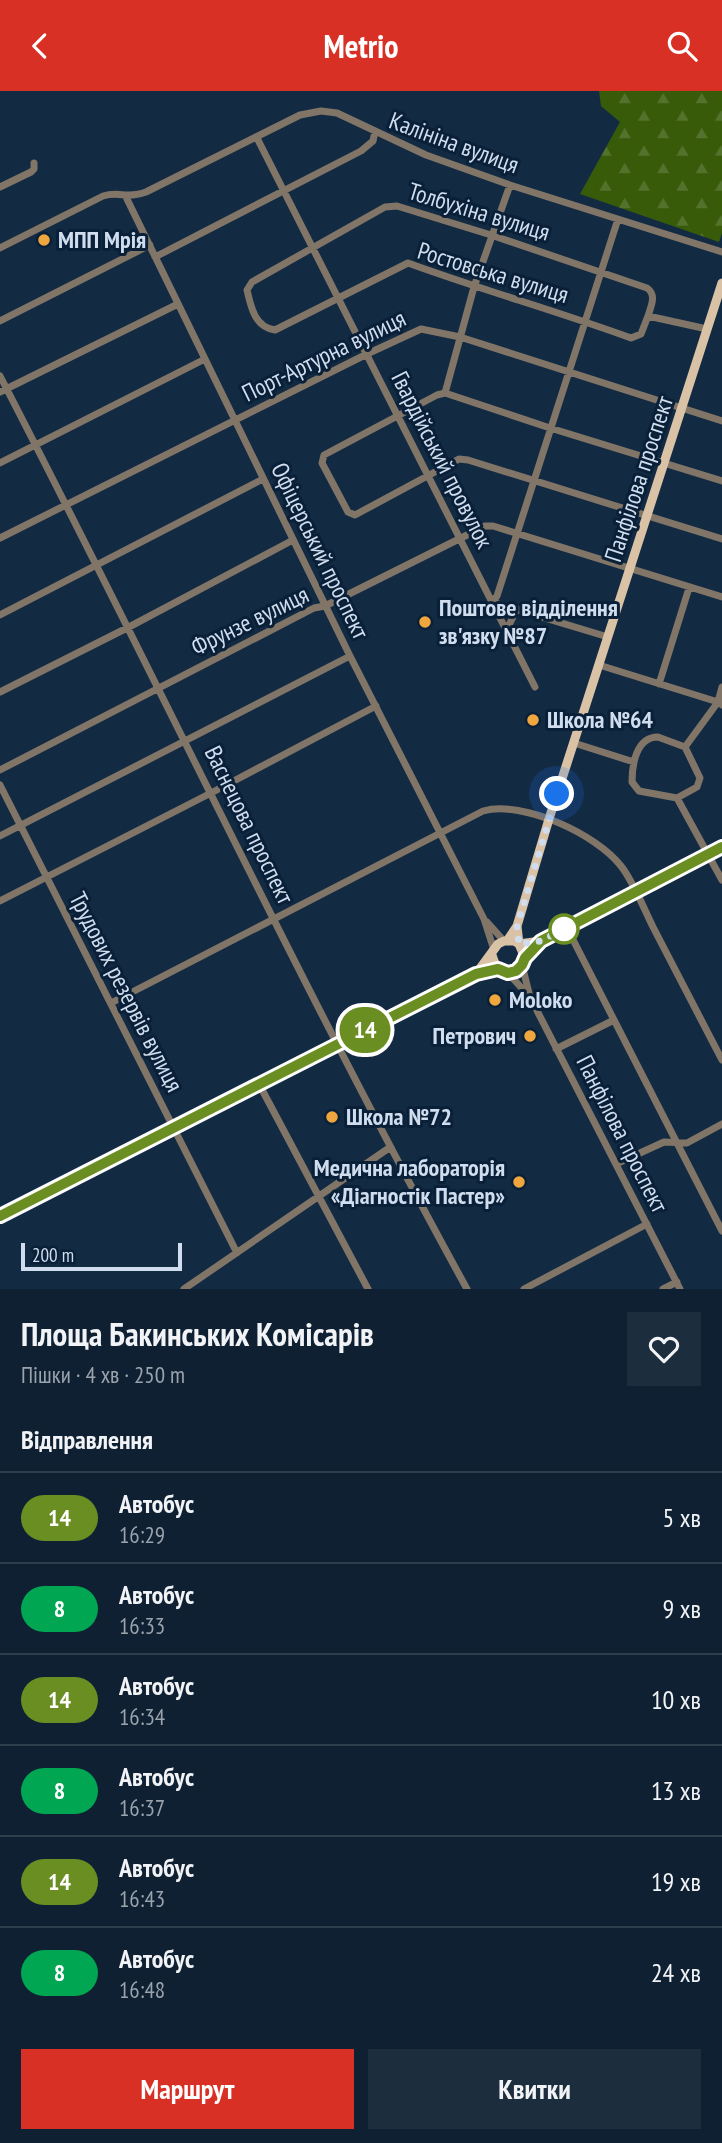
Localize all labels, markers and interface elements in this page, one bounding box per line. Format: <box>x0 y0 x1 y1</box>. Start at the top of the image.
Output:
text: Metrio <box>323 25 399 67</box>
icon: back <box>21 27 59 65</box>
icon: search <box>663 27 701 65</box>
street label: Калініна вулиця <box>385 105 523 180</box>
street label: Толбухіна вулиця <box>405 175 554 248</box>
place label: МПП Мрія <box>58 224 146 255</box>
marker: МПП Мрія <box>36 232 52 248</box>
street label: Ростовська вулиця <box>414 235 572 310</box>
street label: Порт-Артурна вулиця <box>237 303 411 409</box>
street label: Гвардійський провулок <box>385 366 501 554</box>
street label: Панфілова проспект <box>597 392 680 566</box>
street label: Офіцерський проспект <box>264 457 377 644</box>
street label: Фрунзе вулиця <box>186 579 314 662</box>
place label: Поштове відділення зв'язку №87 <box>439 592 618 651</box>
marker: Поштове відділення зв'язку №87 <box>417 614 433 630</box>
place label: Школа №64 <box>547 704 653 735</box>
marker: Школа №64 <box>525 712 541 728</box>
street label: Васнецова проспект <box>198 741 301 909</box>
your location <box>539 776 574 811</box>
street label: Трудових резервів вулиця <box>63 887 190 1097</box>
unlabelled marker <box>549 914 579 944</box>
place label: Moloko <box>509 984 573 1015</box>
marker: Moloko <box>487 992 503 1008</box>
line badge: 14 <box>334 1007 396 1053</box>
text: 14 <box>354 1014 376 1045</box>
place label: Петрович <box>433 1020 516 1051</box>
marker: Петрович <box>522 1028 538 1044</box>
street label: Панфілова проспект <box>569 1050 676 1218</box>
place label: Школа №72 <box>346 1101 452 1132</box>
marker: Школа №72 <box>324 1109 340 1125</box>
place label: Медична лабораторія «Діагностік Пастер» <box>314 1152 505 1211</box>
marker: Медична лабораторія «Діагностік Пастер» <box>511 1174 527 1190</box>
scale bar <box>21 1240 182 1272</box>
text: 200 m <box>32 1243 74 1267</box>
text: Площа Бакинських Комісарів <box>21 1312 374 1355</box>
button: heart <box>627 1312 701 1386</box>
text: Пішки · 4 хв · 250 m <box>21 1360 185 1389</box>
text: Відправлення <box>21 1423 153 1456</box>
text: Автобус <box>119 1487 194 1520</box>
text: 5 хв <box>663 1501 701 1534</box>
text: 14 <box>48 1502 71 1533</box>
text: 16:29 <box>119 1520 165 1549</box>
text: Автобус <box>119 1578 194 1611</box>
text: 9 хв <box>663 1592 701 1625</box>
text: 8 <box>54 1593 65 1624</box>
text: 16:33 <box>119 1611 165 1640</box>
text: Автобус <box>119 1669 194 1702</box>
text: 10 хв <box>651 1683 701 1716</box>
text: 14 <box>48 1684 71 1715</box>
text: 16:34 <box>119 1702 165 1731</box>
text: Автобус <box>119 1760 194 1793</box>
text: 13 хв <box>651 1774 701 1807</box>
text: 8 <box>54 1775 65 1806</box>
text: 16:37 <box>119 1793 165 1822</box>
text: Автобус <box>119 1851 194 1884</box>
text: 19 хв <box>651 1865 701 1898</box>
text: 14 <box>48 1866 71 1897</box>
text: 16:43 <box>119 1884 165 1913</box>
text: Автобус <box>119 1942 194 1975</box>
text: 24 хв <box>651 1956 701 1989</box>
text: 8 <box>54 1957 65 1988</box>
text: 16:48 <box>119 1975 165 2004</box>
button: Маршрут <box>21 2049 354 2129</box>
button: Квитки <box>368 2049 701 2129</box>

